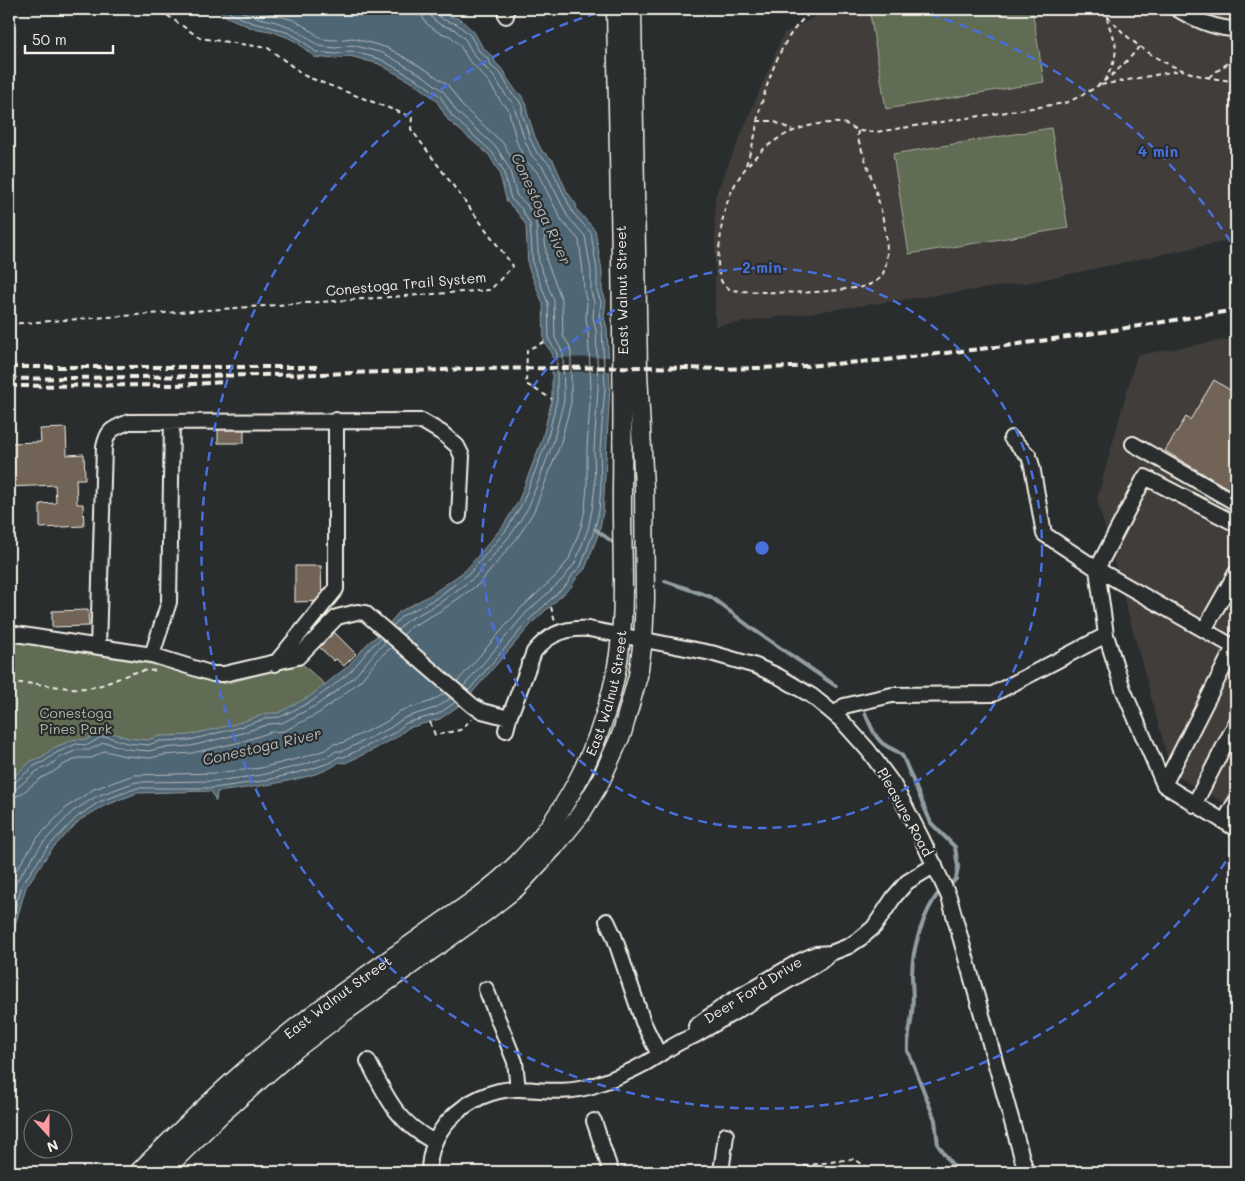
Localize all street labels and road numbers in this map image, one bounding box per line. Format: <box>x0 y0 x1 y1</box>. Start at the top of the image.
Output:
street label: East Walnut Street <box>611 225 632 355</box>
street label: Conestoga Trail System <box>325 267 487 300</box>
street label: East Walnut Street <box>581 629 631 759</box>
street label: Pleasure Road <box>873 764 938 860</box>
street label: East Walnut Street <box>280 951 395 1043</box>
street label: Deer Ford Drive <box>700 952 805 1027</box>

